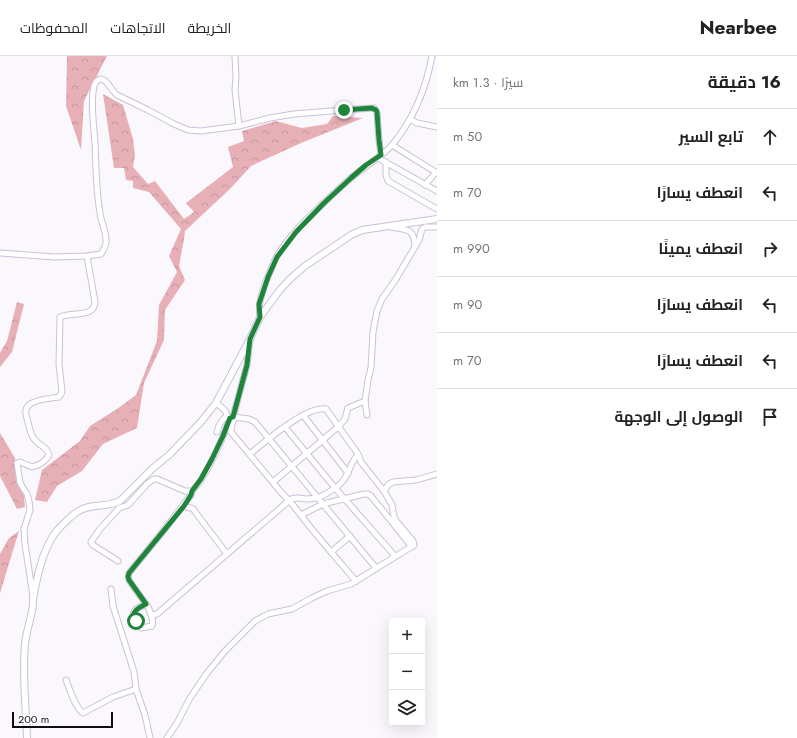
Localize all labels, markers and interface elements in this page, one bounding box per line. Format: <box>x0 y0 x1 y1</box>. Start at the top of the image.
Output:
text: Nearbee <box>699 14 777 41</box>
text: المحفوظات <box>20 18 88 38</box>
text: الاتجاهات <box>110 18 166 38</box>
text: الخريطة <box>188 18 231 38</box>
text: 16 دقيقة <box>708 70 781 94</box>
text: سيرًا · 1.3 km <box>453 73 523 92</box>
route end <box>335 101 353 119</box>
text: تابع السير <box>679 126 743 148</box>
icon: ahead <box>759 126 781 148</box>
text: 50 m <box>453 127 482 146</box>
text: انعطف يسارًا <box>657 182 743 204</box>
icon: left <box>759 182 781 204</box>
text: 70 m <box>453 183 482 202</box>
text: انعطف يمينًا <box>659 238 743 260</box>
icon: right <box>759 238 781 260</box>
text: 990 m <box>453 239 490 258</box>
text: انعطف يسارًا <box>657 294 743 316</box>
icon: left <box>759 294 781 316</box>
text: 90 m <box>453 295 482 314</box>
text: انعطف يسارًا <box>657 350 743 372</box>
icon: left <box>759 350 781 372</box>
text: 70 m <box>453 351 482 370</box>
text: الوصول إلى الوجهة <box>614 406 743 428</box>
icon: arrive <box>759 406 781 428</box>
route start <box>127 612 145 630</box>
map controls <box>389 618 425 726</box>
button: + <box>389 618 425 654</box>
button: − <box>389 654 425 690</box>
button: layers <box>389 690 425 726</box>
scale bar <box>12 710 113 729</box>
text: 200 m <box>18 711 49 727</box>

